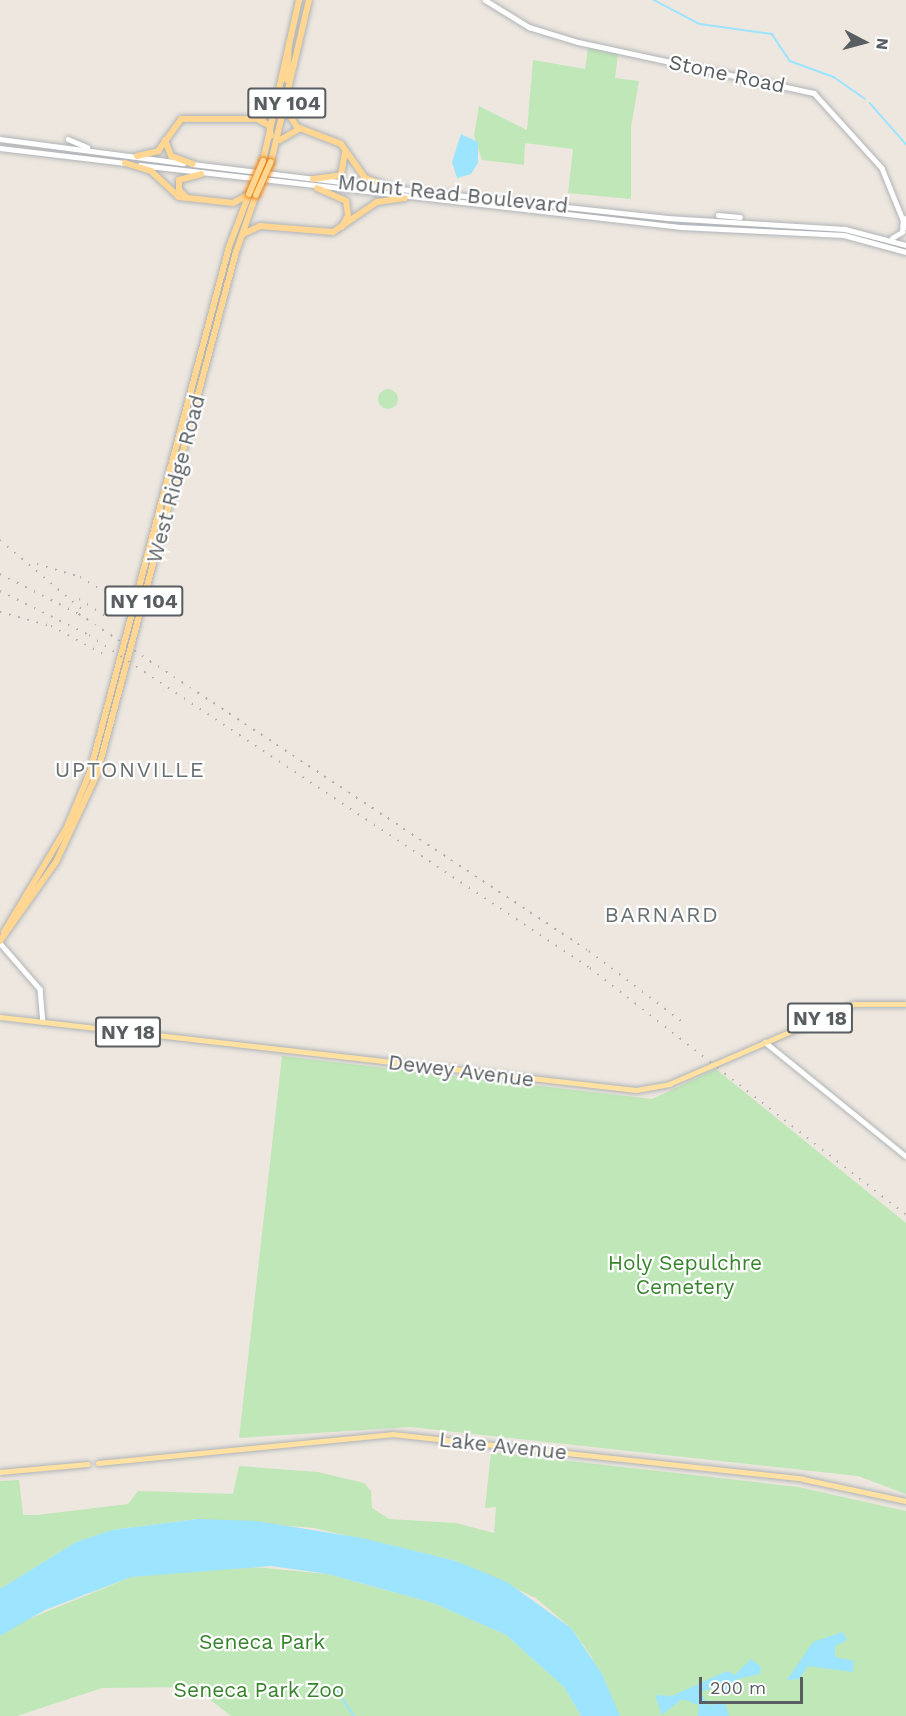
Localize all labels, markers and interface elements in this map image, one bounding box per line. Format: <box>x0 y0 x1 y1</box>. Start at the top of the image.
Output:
north arrow <box>834 12 894 72</box>
text: N <box>872 37 892 51</box>
street label: Stone Road <box>666 49 788 99</box>
road number: NY 104 <box>246 86 328 120</box>
street label: Mount Read Boulevard <box>337 169 569 219</box>
street label: West Ridge Road <box>141 392 211 566</box>
road number: NY 104 <box>104 584 184 618</box>
district label: UPTONVILLE <box>55 757 205 783</box>
district label: BARNARD <box>605 902 719 928</box>
road number: NY 18 <box>786 1001 854 1035</box>
road number: NY 18 <box>94 1015 162 1049</box>
street label: Dewey Avenue <box>386 1049 536 1093</box>
park label: Holy Sepulchre Cemetery <box>608 1250 762 1300</box>
street label: Lake Avenue <box>437 1427 569 1465</box>
park label: Seneca Park <box>199 1629 325 1655</box>
scale bar <box>702 1665 806 1703</box>
park label: Seneca Park Zoo <box>173 1677 345 1703</box>
text: 200 m <box>710 1677 766 1698</box>

